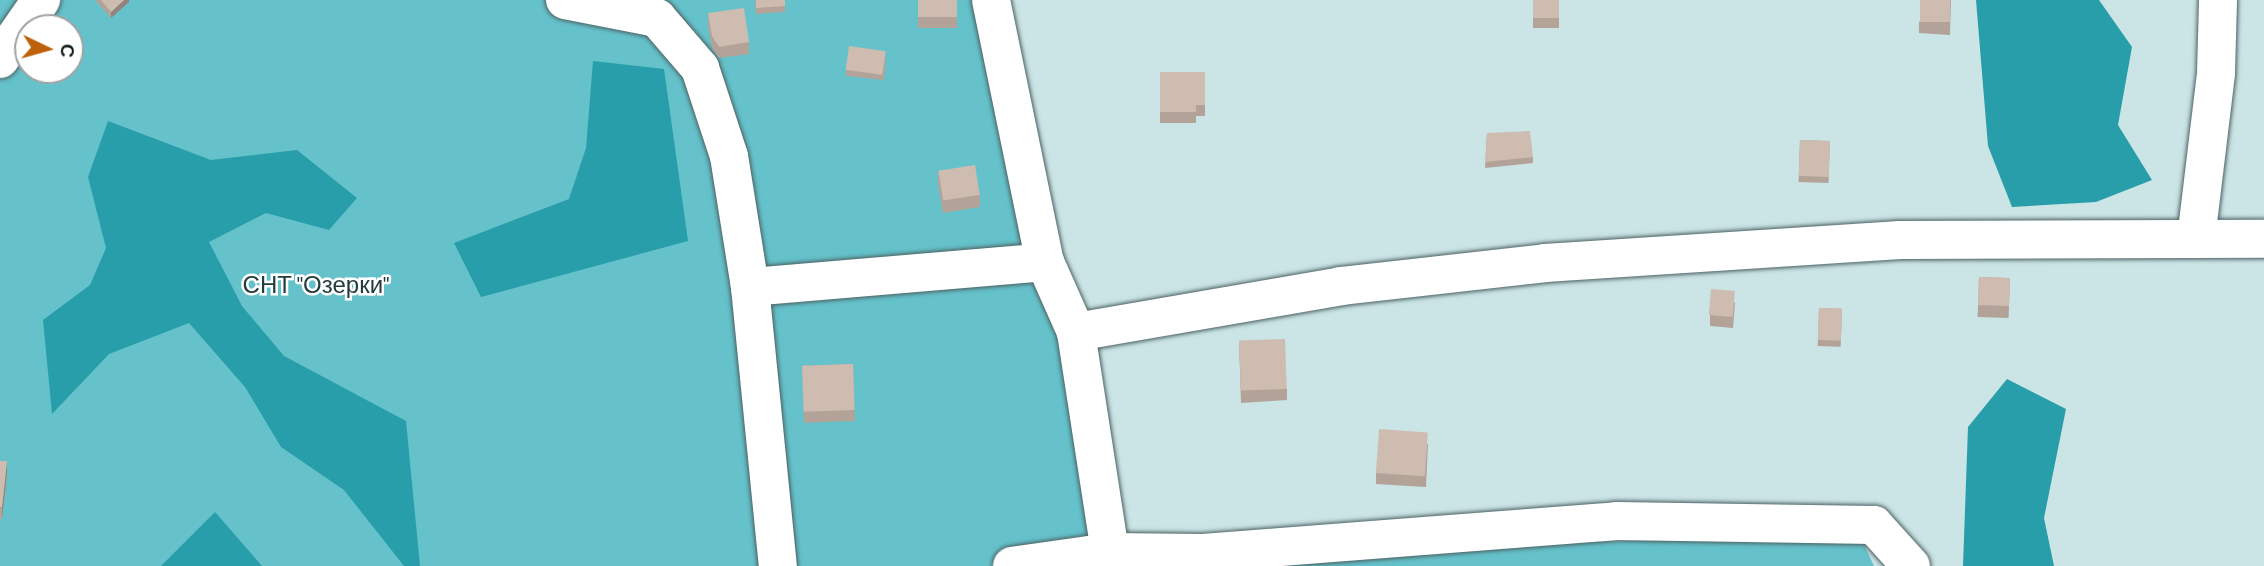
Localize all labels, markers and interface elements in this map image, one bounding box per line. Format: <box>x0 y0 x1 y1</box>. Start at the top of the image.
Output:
north arrow <box>14 14 84 84</box>
text: С <box>56 43 80 59</box>
park label: СНТ "Озерки" <box>243 270 389 298</box>

